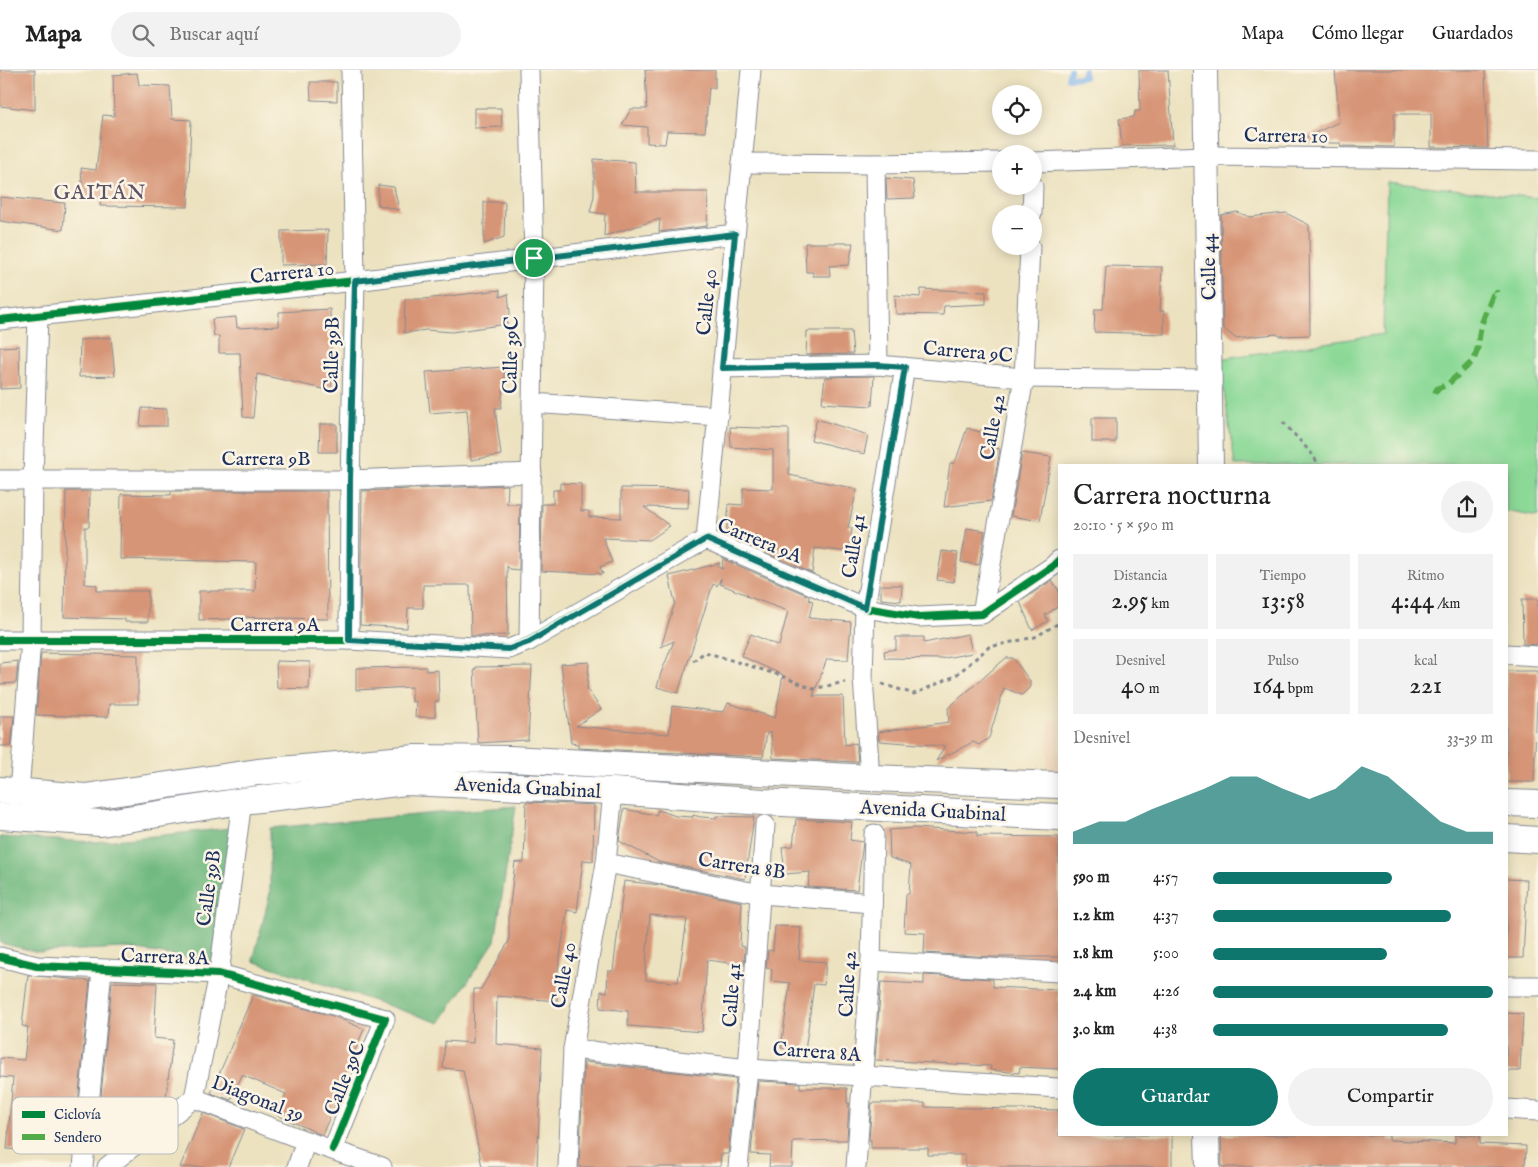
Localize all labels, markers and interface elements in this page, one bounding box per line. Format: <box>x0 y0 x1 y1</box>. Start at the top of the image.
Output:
search box <box>111 12 461 57</box>
text: Mapa <box>25 19 81 50</box>
icon: search <box>129 21 157 49</box>
text: Buscar aquí <box>169 23 258 47</box>
text: Mapa <box>1241 23 1284 46</box>
text: Cómo llegar <box>1312 23 1404 46</box>
text: Guardados <box>1432 23 1513 46</box>
map controls <box>992 85 1042 255</box>
button: locate <box>992 85 1042 135</box>
street label: Carrera 10 <box>1244 123 1328 150</box>
button: + <box>992 145 1042 195</box>
district label: GAITÁN <box>54 179 146 207</box>
button: − <box>992 205 1042 255</box>
street label: Calle 44 <box>1196 233 1223 301</box>
pin <box>513 237 555 279</box>
icon: arrive <box>520 244 548 272</box>
street label: Carrera 10 <box>249 257 335 290</box>
street label: Calle 40 <box>692 268 723 337</box>
street label: Calle 39B <box>319 316 346 394</box>
street label: Calle 39C <box>498 316 525 394</box>
street label: Carrera 9C <box>922 336 1014 369</box>
street label: Calle 42 <box>975 392 1012 462</box>
street label: Carrera 9B <box>221 447 311 472</box>
text: Carrera nocturna <box>1073 479 1270 514</box>
button: share <box>1441 481 1493 533</box>
street label: Calle 41 <box>837 512 872 580</box>
street label: Carrera 9A <box>713 513 806 570</box>
text: 20:10 · 5 × 590 m <box>1073 516 1174 536</box>
text: Distancia <box>1113 567 1167 585</box>
text: Tiempo <box>1260 567 1306 585</box>
text: Ritmo <box>1407 567 1444 585</box>
text: 2.95 <box>1111 585 1148 617</box>
text: 13:58 <box>1261 585 1305 617</box>
text: 4:44 <box>1391 585 1434 617</box>
text: km <box>1148 595 1170 613</box>
text: /km <box>1434 595 1460 613</box>
street label: Carrera 9A <box>230 613 320 638</box>
text: Desnivel <box>1115 652 1165 670</box>
text: Pulso <box>1267 652 1299 670</box>
text: kcal <box>1414 652 1437 670</box>
text: 40 <box>1121 670 1146 702</box>
text: 164 <box>1252 670 1285 702</box>
text: 221 <box>1409 670 1442 702</box>
text: m <box>1146 680 1160 698</box>
text: bpm <box>1285 680 1314 698</box>
text: Desnivel <box>1073 729 1130 749</box>
text: 33–39 m <box>1447 729 1493 749</box>
street label: Avenida Guabinal <box>453 772 602 805</box>
street label: Avenida Guabinal <box>858 795 1007 828</box>
street label: Carrera 8B <box>696 847 787 886</box>
street label: Calle 39B <box>192 848 227 928</box>
text: 590 m <box>1073 868 1110 888</box>
text: 4:57 <box>1153 868 1178 888</box>
text: 1.2 km <box>1073 906 1114 926</box>
text: 4:37 <box>1153 906 1179 926</box>
street label: Calle 40 <box>546 940 583 1010</box>
street label: Carrera 8A <box>120 943 210 972</box>
text: 1.8 km <box>1073 944 1113 964</box>
text: 5:00 <box>1153 944 1179 964</box>
street label: Calle 42 <box>834 950 863 1018</box>
street label: Calle 41 <box>718 962 747 1028</box>
text: 2.4 km <box>1073 982 1116 1002</box>
text: 4:26 <box>1153 982 1179 1002</box>
text: 3.0 km <box>1073 1020 1115 1040</box>
text: 4:38 <box>1153 1020 1177 1040</box>
street label: Carrera 8A <box>772 1037 862 1068</box>
street label: Calle 39C <box>319 1038 372 1119</box>
button: Guardar <box>1073 1068 1278 1126</box>
button: Compartir <box>1288 1068 1493 1126</box>
street label: Diagonal 39 <box>208 1070 307 1128</box>
legend <box>12 1097 178 1154</box>
text: Ciclovía <box>54 1106 102 1124</box>
text: Sendero <box>54 1129 102 1147</box>

